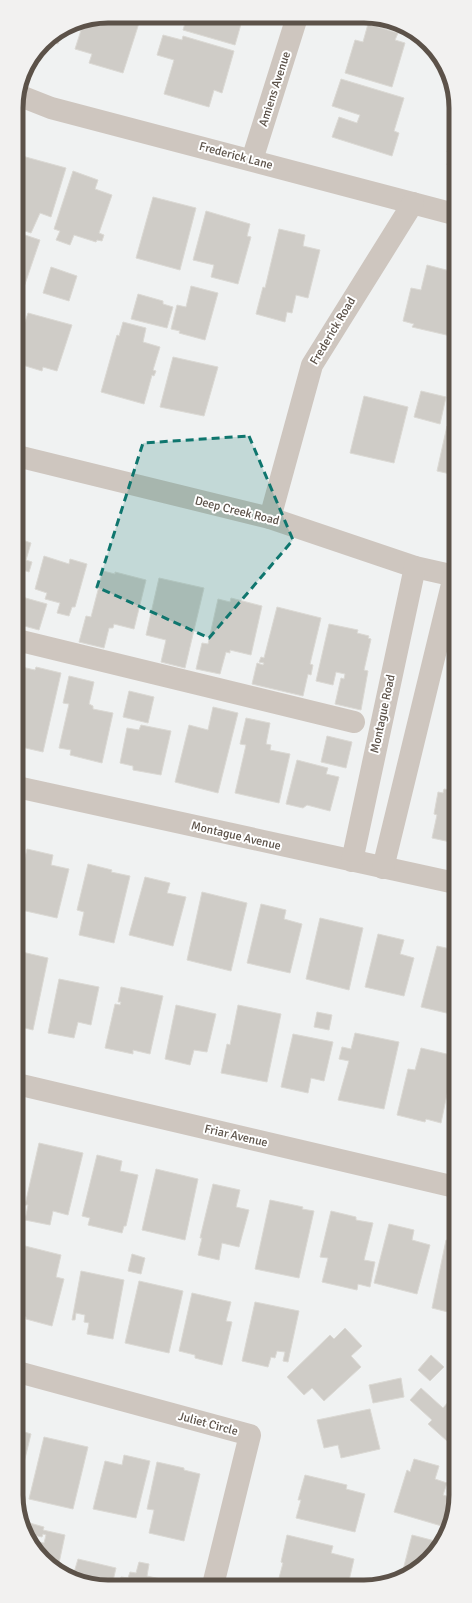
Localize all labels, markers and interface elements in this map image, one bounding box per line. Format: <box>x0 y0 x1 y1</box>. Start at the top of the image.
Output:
street label: Amiens Avenue <box>256 50 294 128</box>
street label: Frederick Lane <box>198 139 274 173</box>
street label: Frederick Road <box>307 294 359 368</box>
street label: Deep Creek Road <box>193 493 281 529</box>
street label: Montague Road <box>367 673 399 755</box>
street label: Montague Avenue <box>190 818 282 854</box>
street label: Friar Avenue <box>203 1121 269 1151</box>
street label: Juliet Circle <box>176 1409 240 1439</box>

